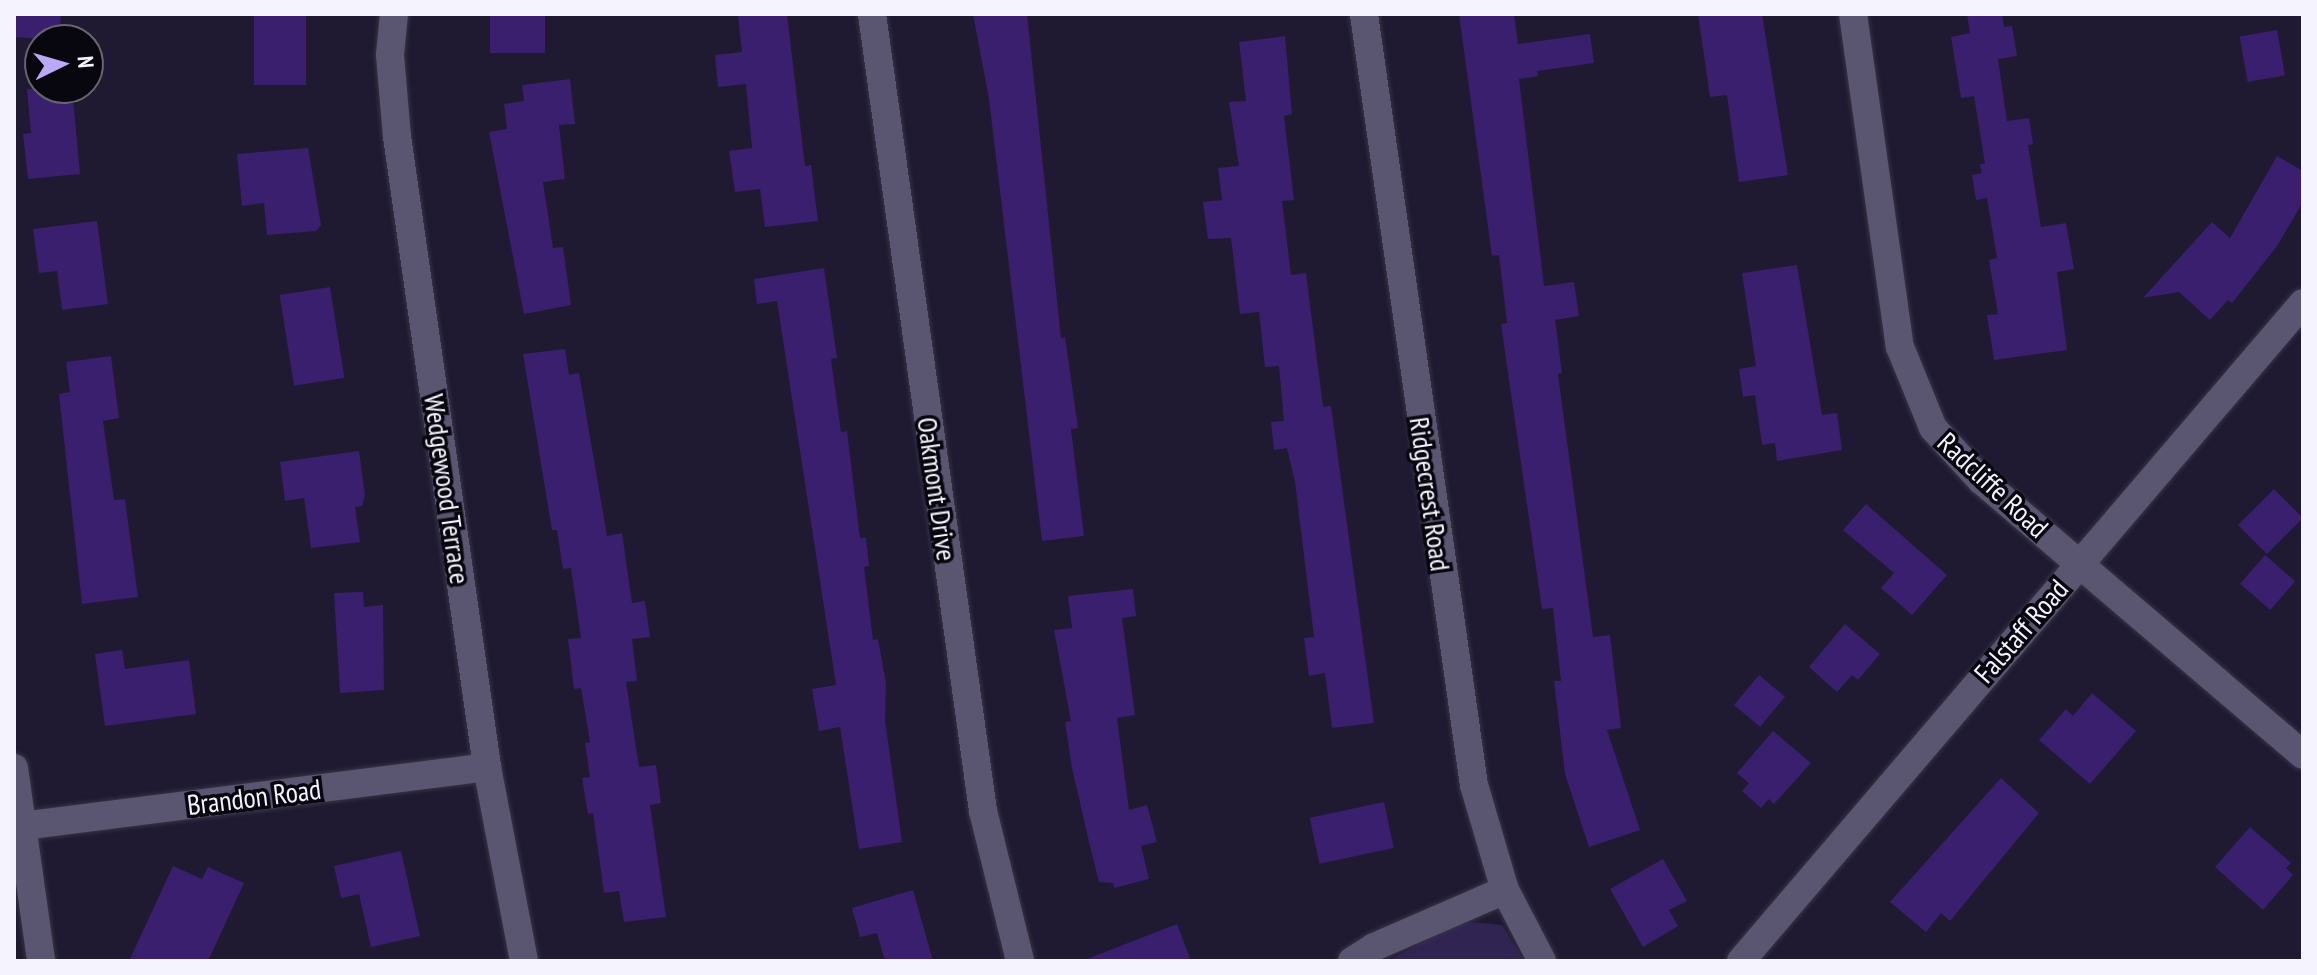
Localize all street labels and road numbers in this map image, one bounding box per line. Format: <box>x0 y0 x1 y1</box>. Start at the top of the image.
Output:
street label: Wedgewood Terrace <box>417 391 477 587</box>
street label: Oakmont Drive <box>910 415 964 563</box>
street label: Ridgecrest Road <box>1403 415 1457 573</box>
street label: Radcliffe Road <box>1931 425 2055 545</box>
street label: Falstaff Road <box>1967 573 2075 689</box>
street label: Brandon Road <box>185 772 323 822</box>

